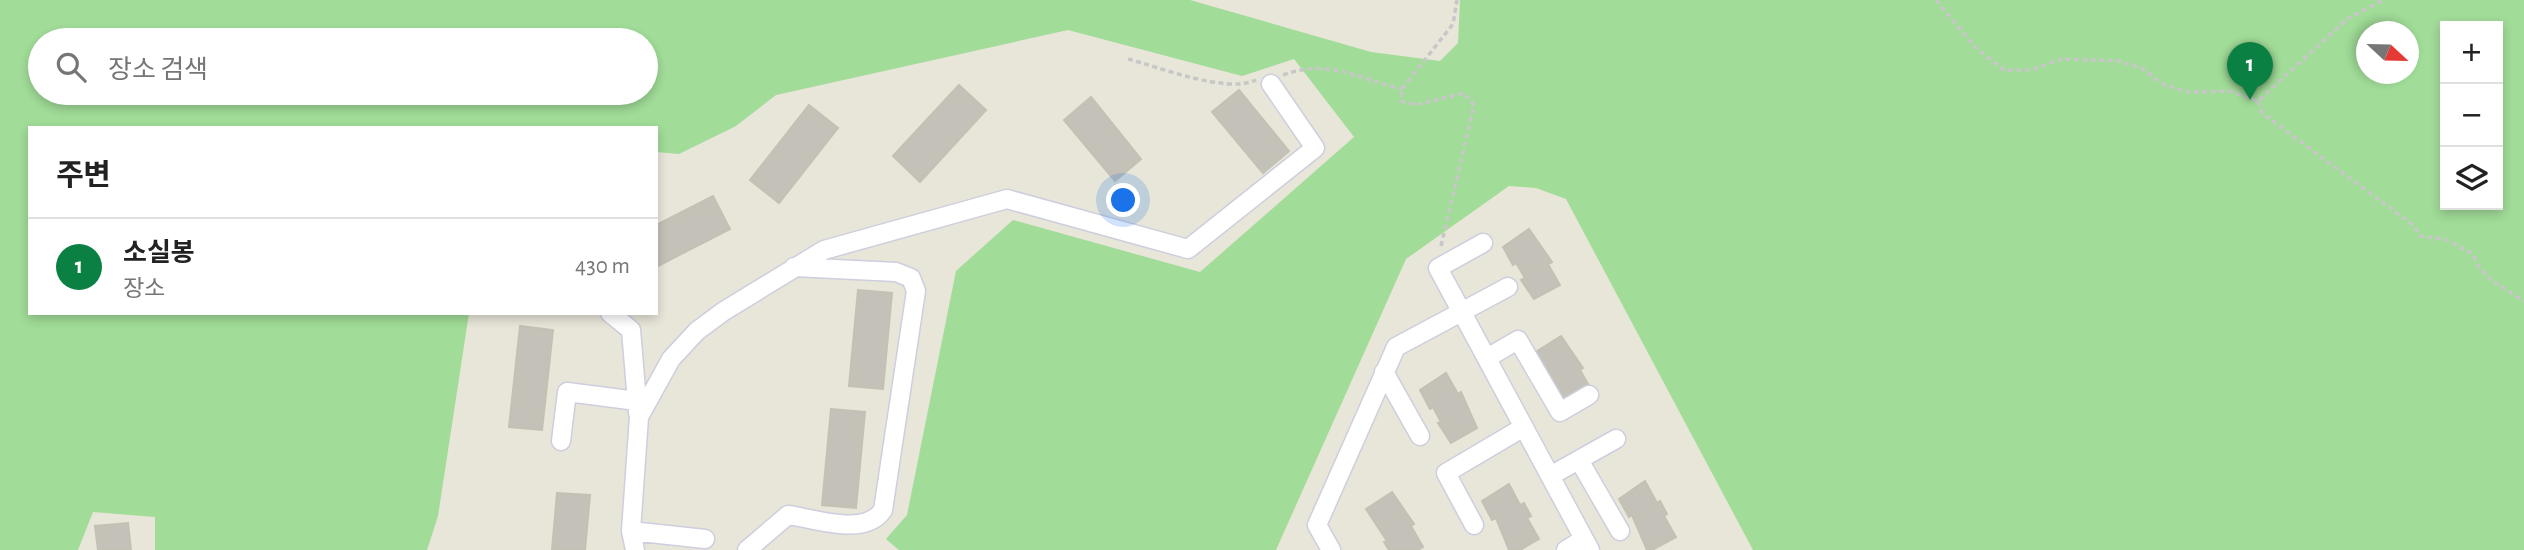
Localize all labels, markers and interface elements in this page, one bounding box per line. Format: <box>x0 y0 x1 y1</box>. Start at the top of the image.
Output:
north arrow <box>2356 21 2419 84</box>
map controls <box>2440 21 2503 210</box>
button: + <box>2440 21 2503 84</box>
search box <box>28 28 658 105</box>
pin: 1 <box>2227 42 2273 100</box>
icon: search <box>52 48 90 86</box>
text: 장소 검색 <box>108 57 208 83</box>
button: − <box>2440 84 2503 147</box>
button: layers <box>2440 147 2503 210</box>
text: 주변 <box>56 161 111 191</box>
your location <box>1106 183 1140 217</box>
text: 소실봉 <box>123 240 195 266</box>
text: 1 <box>75 255 83 278</box>
text: 430 m <box>575 255 630 278</box>
text: 장소 <box>123 278 165 301</box>

